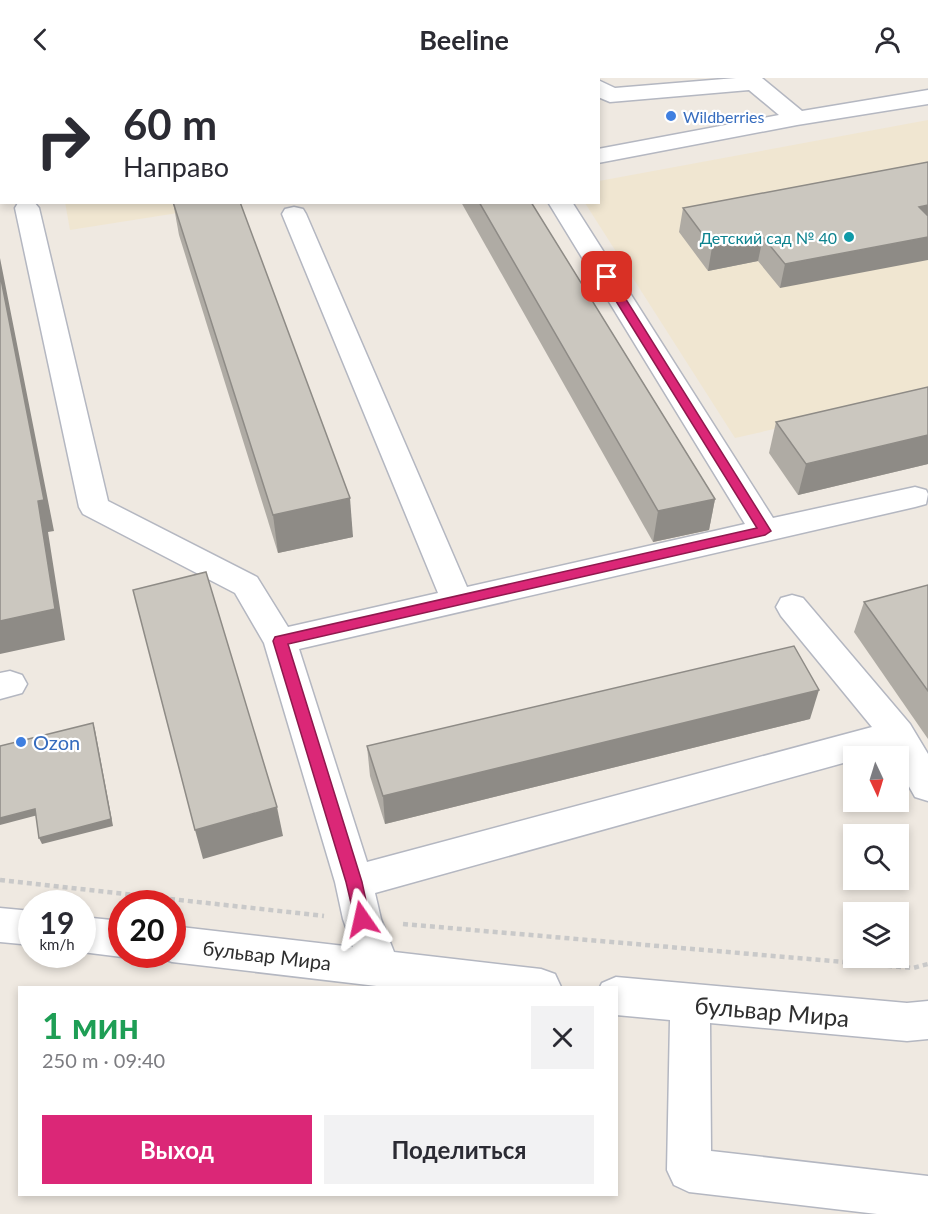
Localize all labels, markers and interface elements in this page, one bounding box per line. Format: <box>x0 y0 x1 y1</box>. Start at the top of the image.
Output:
icon: back <box>24 23 57 56</box>
text: Beeline <box>419 23 509 56</box>
icon: person <box>871 23 904 56</box>
text: 60 m <box>123 99 217 149</box>
icon: right <box>24 102 102 180</box>
place label: Wildberries <box>683 107 764 126</box>
marker: Wildberries <box>664 109 678 123</box>
text: Направо <box>123 150 229 183</box>
place label: Детский сад № 40 <box>700 228 837 247</box>
marker: Детский сад № 40 <box>842 230 856 244</box>
pin <box>581 251 632 302</box>
icon: arrive <box>590 260 623 293</box>
place label: Ozon <box>33 730 80 754</box>
marker: Ozon <box>14 735 28 749</box>
north arrow <box>843 746 909 812</box>
map controls <box>843 746 909 968</box>
button: search <box>843 824 909 890</box>
position arrow <box>330 887 394 951</box>
speed limit sign: 20 <box>108 890 186 968</box>
button: layers <box>843 902 909 968</box>
text: 19 <box>40 904 74 940</box>
text: km/h <box>39 935 75 953</box>
street label: бульвар Мира <box>201 935 333 975</box>
street label: бульвар Мира <box>693 990 851 1032</box>
text: 1 мин <box>42 1003 139 1047</box>
button: close <box>531 1006 594 1069</box>
text: 250 m · 09:40 <box>42 1048 165 1072</box>
button: Выход <box>42 1115 312 1184</box>
button: Поделиться <box>324 1115 594 1184</box>

